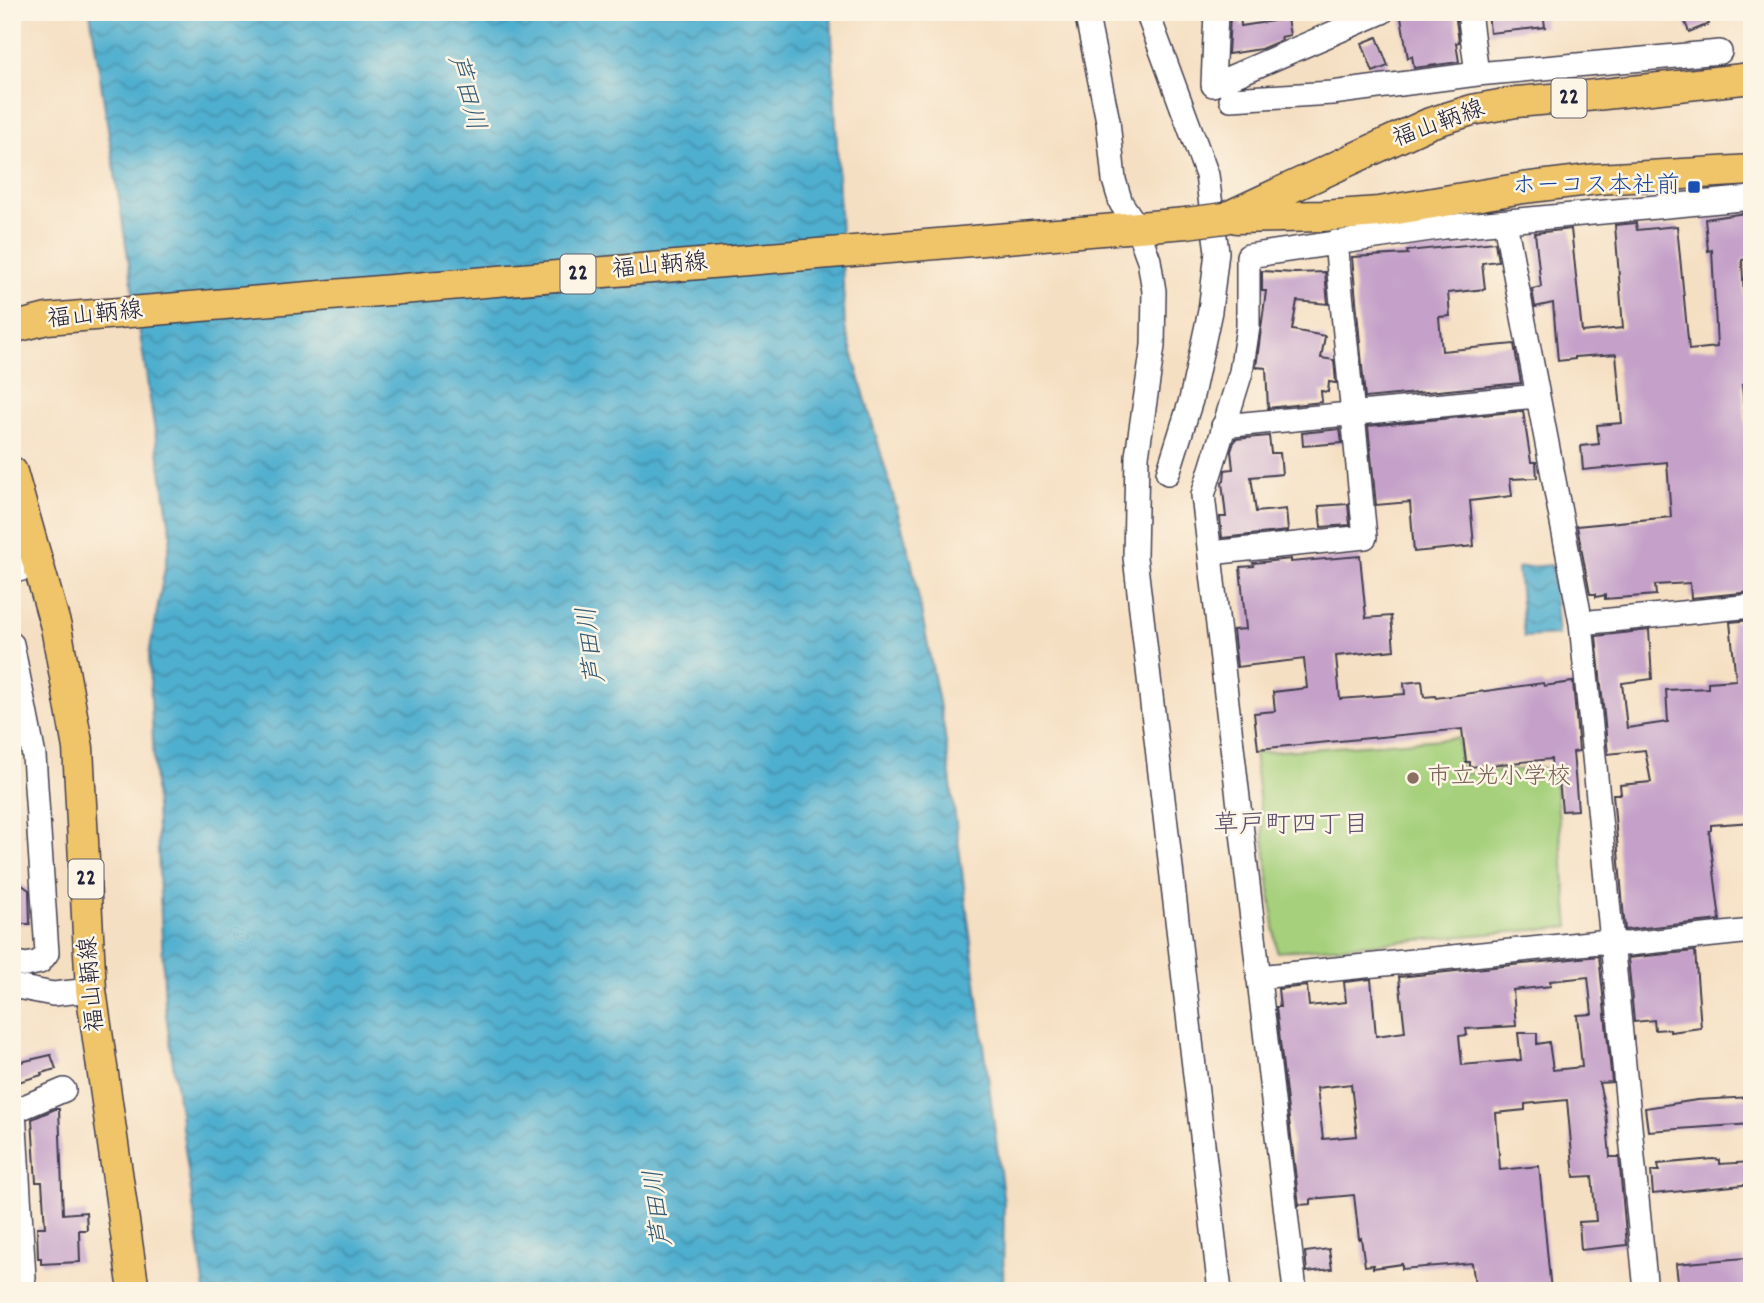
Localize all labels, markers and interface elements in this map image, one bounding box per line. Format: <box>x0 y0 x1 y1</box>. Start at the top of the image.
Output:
water label: 芦田川 <box>437 51 493 135</box>
road number: 22 <box>1552 78 1586 118</box>
street label: 福山鞆線 <box>1388 93 1490 157</box>
place label: ホーコス本社前 <box>1512 170 1680 204</box>
marker: ホーコス本社前 <box>1686 179 1702 195</box>
street label: 福山鞆線 <box>611 246 709 288</box>
road number: 22 <box>560 255 596 294</box>
street label: 福山鞆線 <box>45 294 145 338</box>
water label: 芦田川 <box>570 604 616 686</box>
place label: 市立光小学校 <box>1427 761 1571 795</box>
marker: 市立光小学校 <box>1405 770 1421 786</box>
district label: 草戸町四丁目 <box>1213 808 1369 845</box>
road number: 22 <box>68 860 104 898</box>
street label: 福山鞆線 <box>72 935 114 1033</box>
water label: 芦田川 <box>637 1167 683 1249</box>

